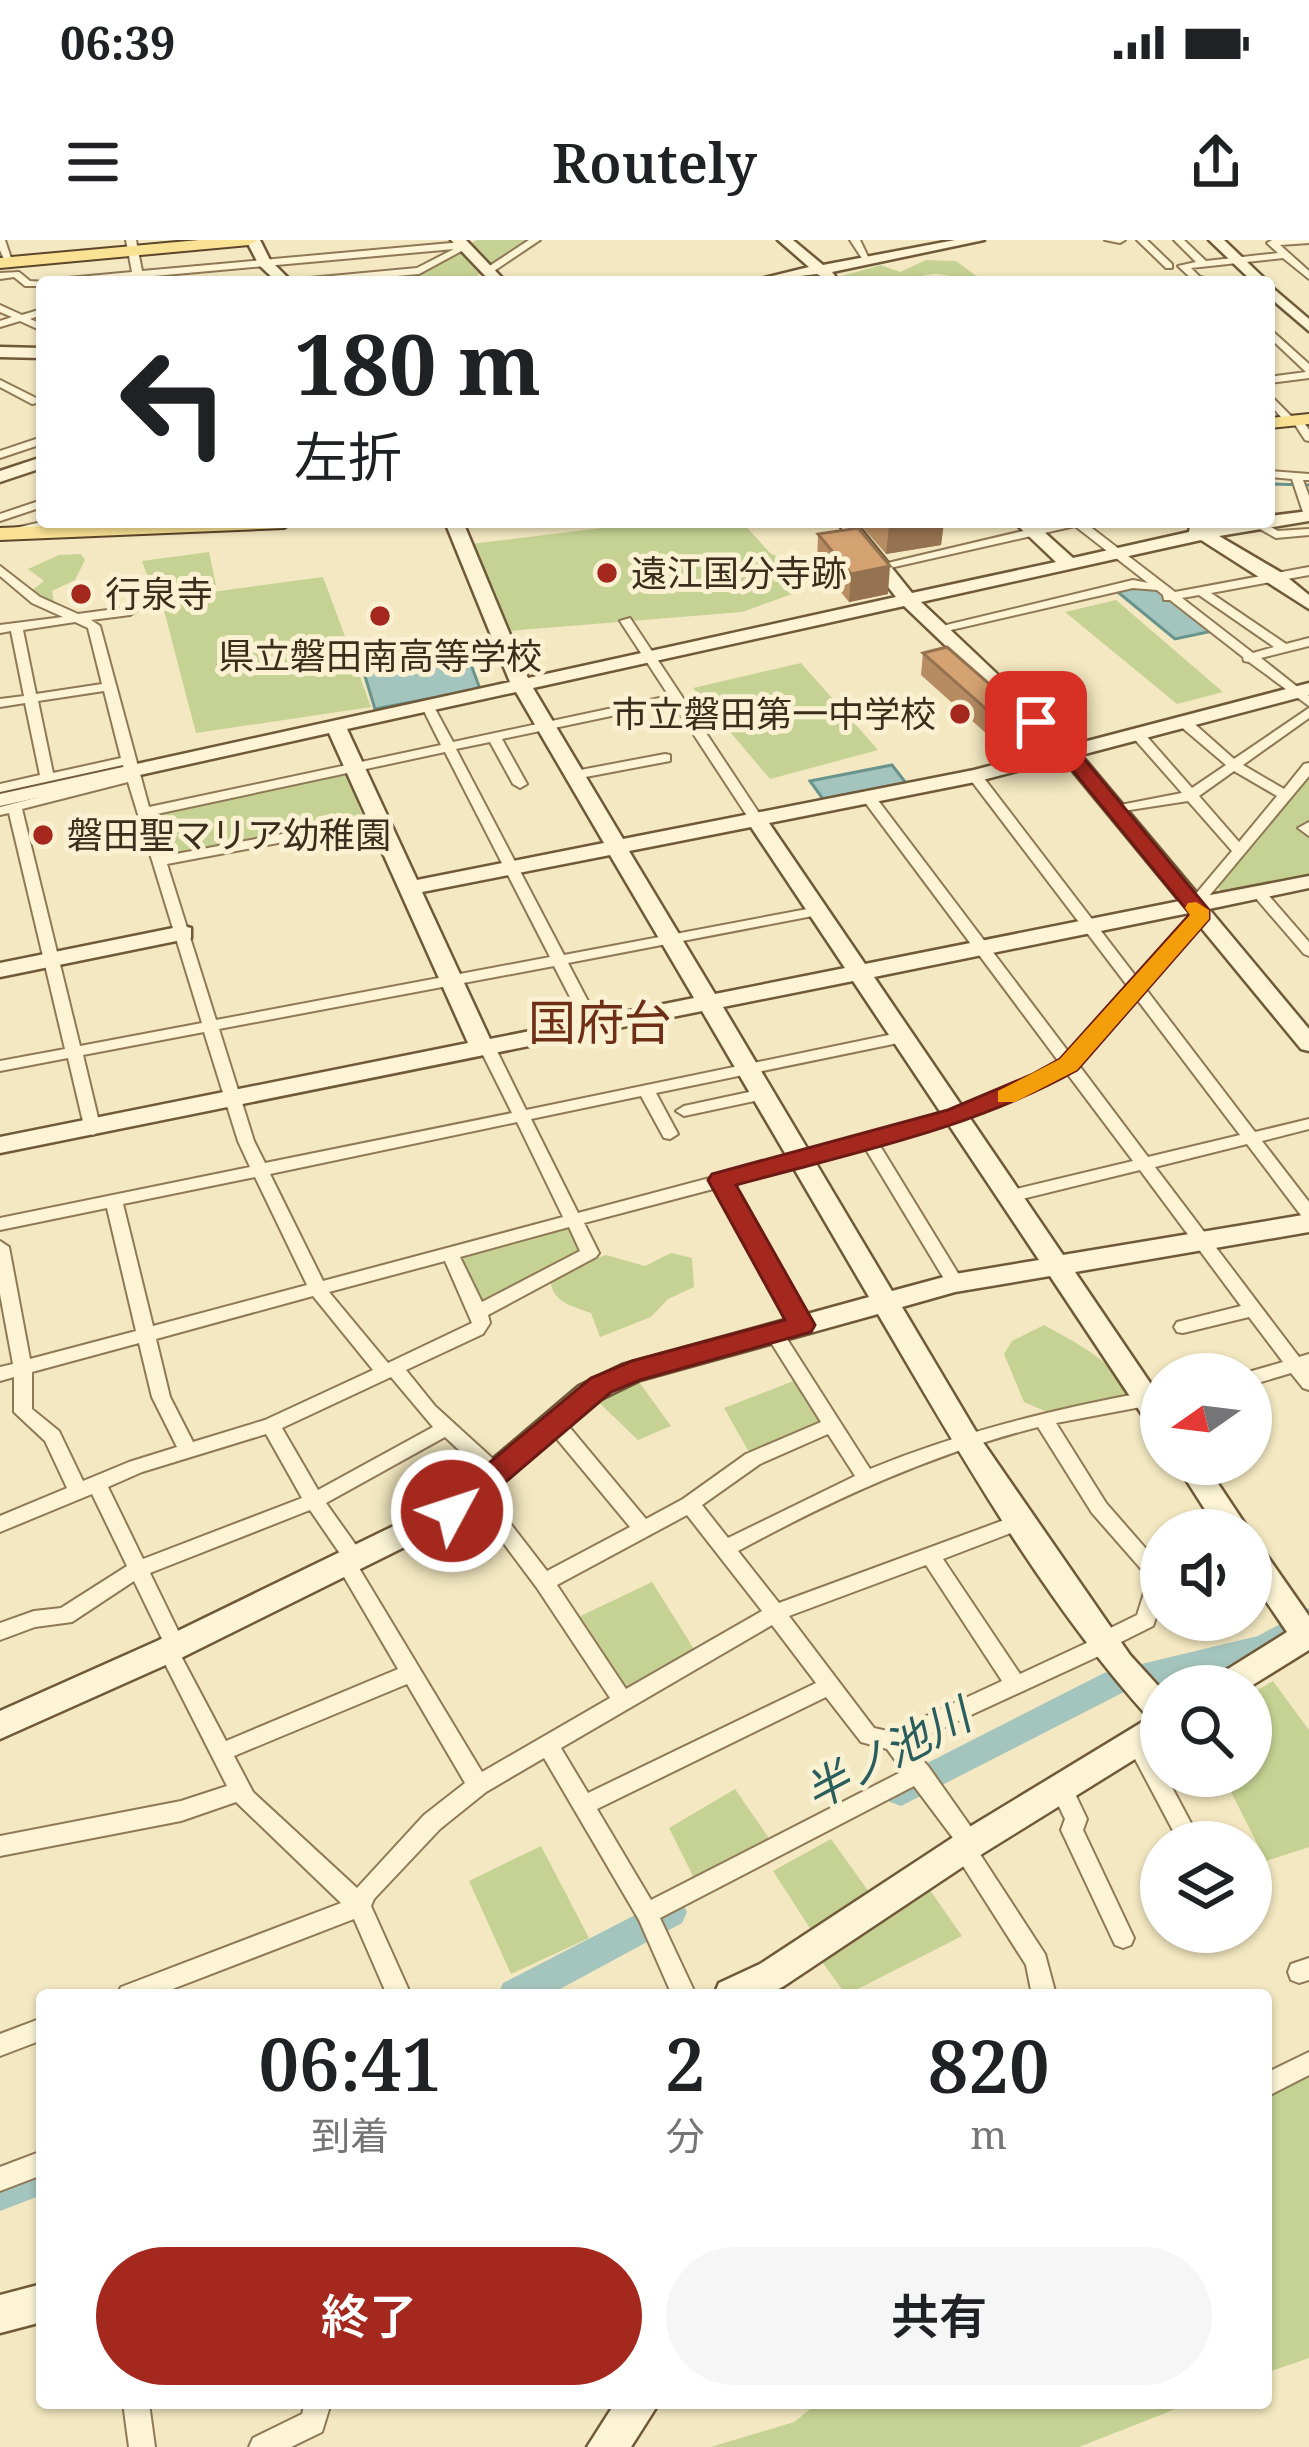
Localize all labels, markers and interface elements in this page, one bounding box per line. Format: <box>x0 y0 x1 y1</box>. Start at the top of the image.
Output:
text: 06:39 <box>60 12 175 73</box>
text: Routely <box>552 125 757 199</box>
icon: menu <box>60 129 126 195</box>
icon: share <box>1183 129 1249 195</box>
text: 180 m <box>294 305 541 420</box>
icon: left <box>96 324 252 480</box>
text: 左折 <box>294 419 402 493</box>
place label: 遠江国分寺跡 <box>631 548 847 597</box>
marker: 遠江国分寺跡 <box>594 560 620 586</box>
place label: 行泉寺 <box>105 569 213 618</box>
marker: 行泉寺 <box>68 581 94 607</box>
marker: 県立磐田南高等学校 <box>367 603 393 629</box>
place label: 県立磐田南高等学校 <box>218 631 542 680</box>
pin <box>985 671 1087 773</box>
place label: 市立磐田第一中学校 <box>612 689 936 738</box>
icon: arrive <box>1003 689 1069 755</box>
marker: 市立磐田第一中学校 <box>947 701 973 727</box>
place label: 磐田聖マリア幼稚園 <box>67 810 391 859</box>
marker: 磐田聖マリア幼稚園 <box>30 822 56 848</box>
district label: 国府台 <box>528 989 672 1054</box>
north arrow <box>1140 1353 1272 1485</box>
map controls <box>1140 1353 1272 1953</box>
position arrow <box>389 1448 515 1574</box>
button: sound <box>1140 1509 1272 1641</box>
button: search <box>1140 1665 1272 1797</box>
water label: 半ノ池川 <box>793 1682 984 1822</box>
button: layers <box>1140 1821 1272 1953</box>
text: 06:41 <box>259 2014 442 2112</box>
text: 2 <box>665 2014 705 2112</box>
text: 820 <box>928 2016 1049 2114</box>
text: m <box>970 2107 1007 2160</box>
text: 到着 <box>311 2108 389 2161</box>
text: 分 <box>665 2108 704 2161</box>
button: 終了 <box>96 2247 642 2385</box>
button: 共有 <box>666 2247 1212 2385</box>

